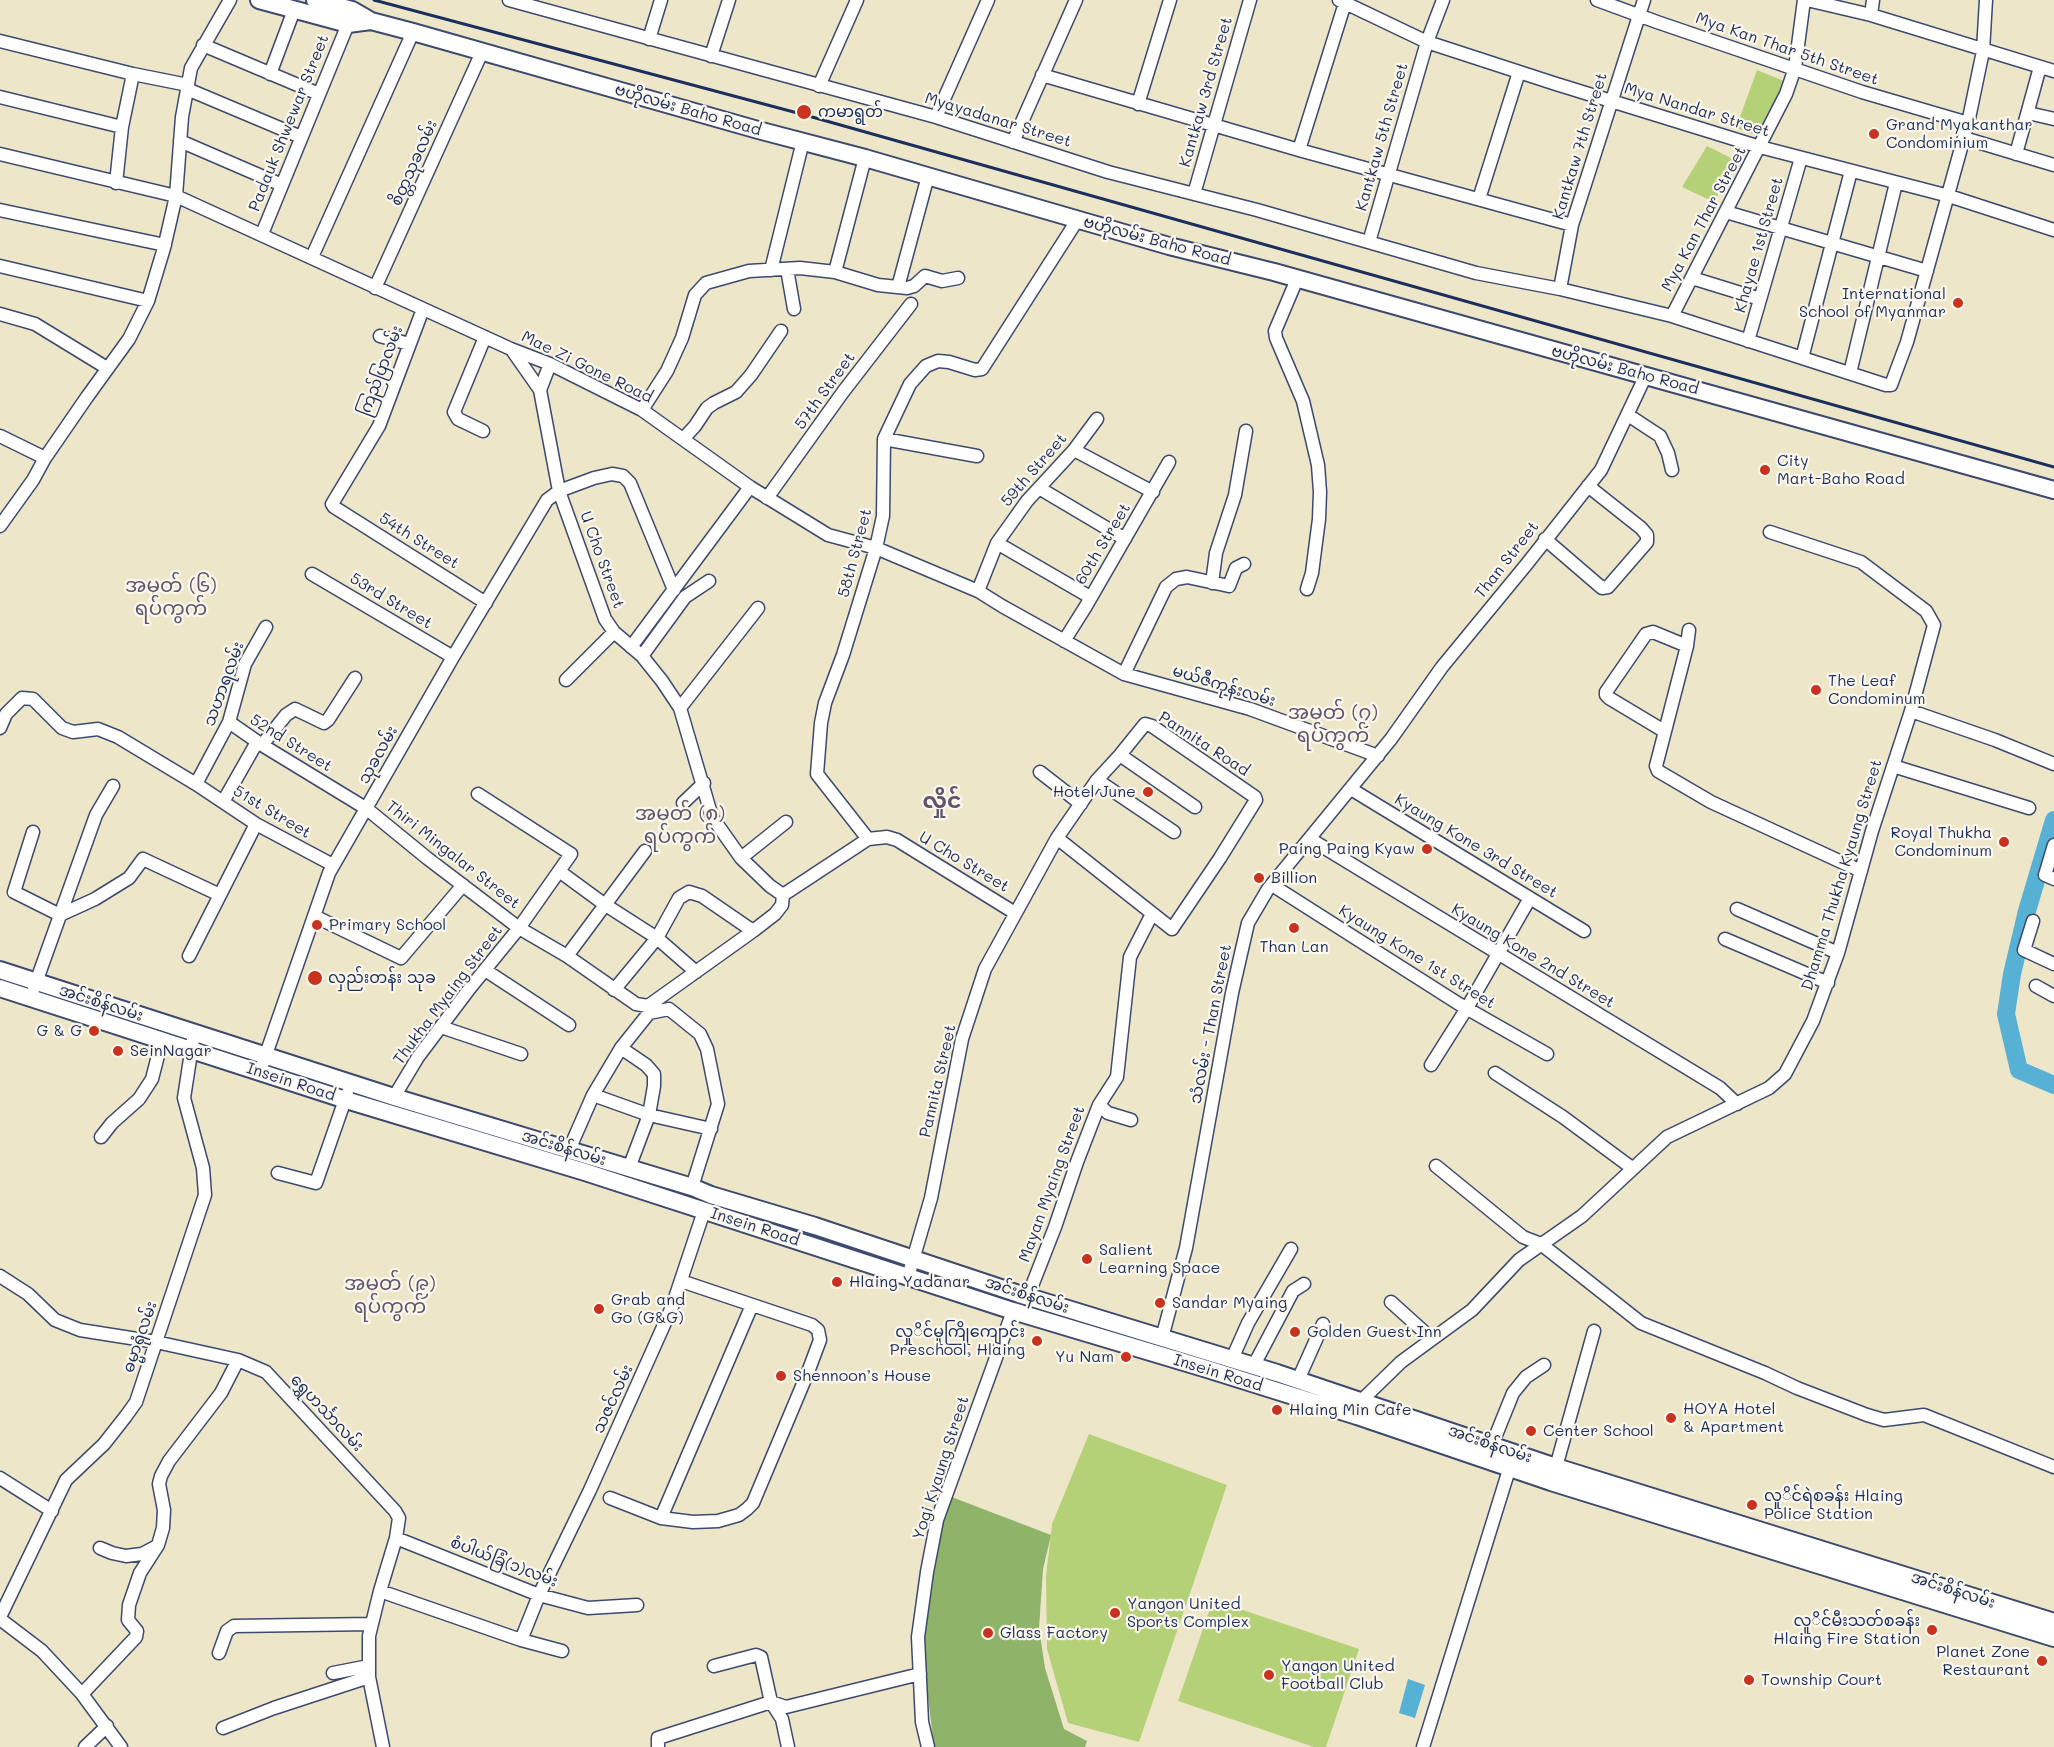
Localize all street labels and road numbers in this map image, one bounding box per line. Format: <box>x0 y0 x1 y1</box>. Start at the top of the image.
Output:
street label: Mya Kan Thar 5th Street <box>1693 9 1881 89</box>
street label: Kantkaw 3rd Street <box>1175 15 1237 169</box>
street label: Padauk Shwewar Street <box>245 32 333 214</box>
street label: Kantkaw 5th Street <box>1352 61 1412 213</box>
street label: Kantkaw 7th Street <box>1549 70 1611 222</box>
street label: Mya Nandar Street <box>1622 79 1772 141</box>
street label: ဗဟိုလမ်း Baho Road <box>612 80 764 140</box>
street label: Myayadanar Street <box>922 89 1074 151</box>
street label: စိတ္တသုခလမ်း <box>387 117 441 209</box>
street label: Mya Kan Thar Street <box>1658 143 1750 295</box>
street label: Khayae 1st Street <box>1730 175 1788 315</box>
street label: ဗဟိုလမ်း Baho Road <box>1081 212 1233 270</box>
street label: ကြည်ပြာလမ်း <box>355 323 407 419</box>
street label: Mae Zi Gone Road <box>518 327 656 407</box>
street label: ဗဟိုလမ်း Baho Road <box>1549 341 1701 399</box>
street label: 57th Street <box>791 349 859 433</box>
street label: 59th Street <box>997 429 1071 511</box>
street label: 60th Street <box>1071 500 1135 588</box>
street label: 58th Street <box>834 507 876 599</box>
street label: 54th Street <box>375 509 463 573</box>
street label: U Cho Street <box>576 509 628 611</box>
street label: Than Street <box>1471 518 1543 602</box>
street label: 53rd Street <box>346 569 436 633</box>
street label: သဟာရလမ်း <box>200 639 248 729</box>
street label: မယ်ဇီကုန်းလမ်း <box>1170 661 1278 711</box>
street label: Pannita Road <box>1155 708 1253 780</box>
street label: 52nd Street <box>246 710 336 776</box>
street label: သုခလမ်း <box>354 723 402 787</box>
street label: Dhamma Thukha Kyaung Street <box>1798 757 1886 993</box>
street label: 51st Street <box>230 781 314 843</box>
street label: Kyaung Kone 3rd Street <box>1391 790 1561 902</box>
street label: Thiri Mingalar Street <box>382 797 524 913</box>
street label: U Cho Street <box>915 828 1013 896</box>
street label: Kyaung Kone 2nd Street <box>1448 900 1618 1012</box>
street label: Kyaung Kone 1st Street <box>1335 901 1499 1013</box>
street label: Thukha Myaing Street <box>389 922 507 1068</box>
street label: သံလမ်း - Than Street <box>1186 943 1236 1105</box>
street label: အင်းစိန်လမ်း <box>57 980 145 1026</box>
street label: Pannita Street <box>916 1023 960 1139</box>
street label: Insein Road <box>244 1059 338 1105</box>
street label: Mayan Myaing Street <box>1015 1103 1089 1265</box>
street label: အင်းစိန်လမ်း <box>519 1126 609 1170</box>
street label: Insein Road <box>708 1204 802 1250</box>
street label: အင်းစိန်လမ်း <box>983 1272 1071 1318</box>
street label: ဓမ္မာရုံလမ်း <box>119 1299 161 1375</box>
street label: Insein Road <box>1171 1350 1265 1396</box>
street label: သဇင်လမ်း <box>589 1362 637 1436</box>
street label: ရွှေဟင်္သာလမ်း <box>286 1370 368 1456</box>
street label: Yogi Kyaung Street <box>909 1394 973 1542</box>
street label: အင်းစိန်လမ်း <box>1446 1421 1534 1467</box>
street label: စံပါယ်ခြံ(၁)လမ်း <box>448 1533 560 1591</box>
street label: အင်းစိန်လမ်း <box>1909 1567 1997 1613</box>

